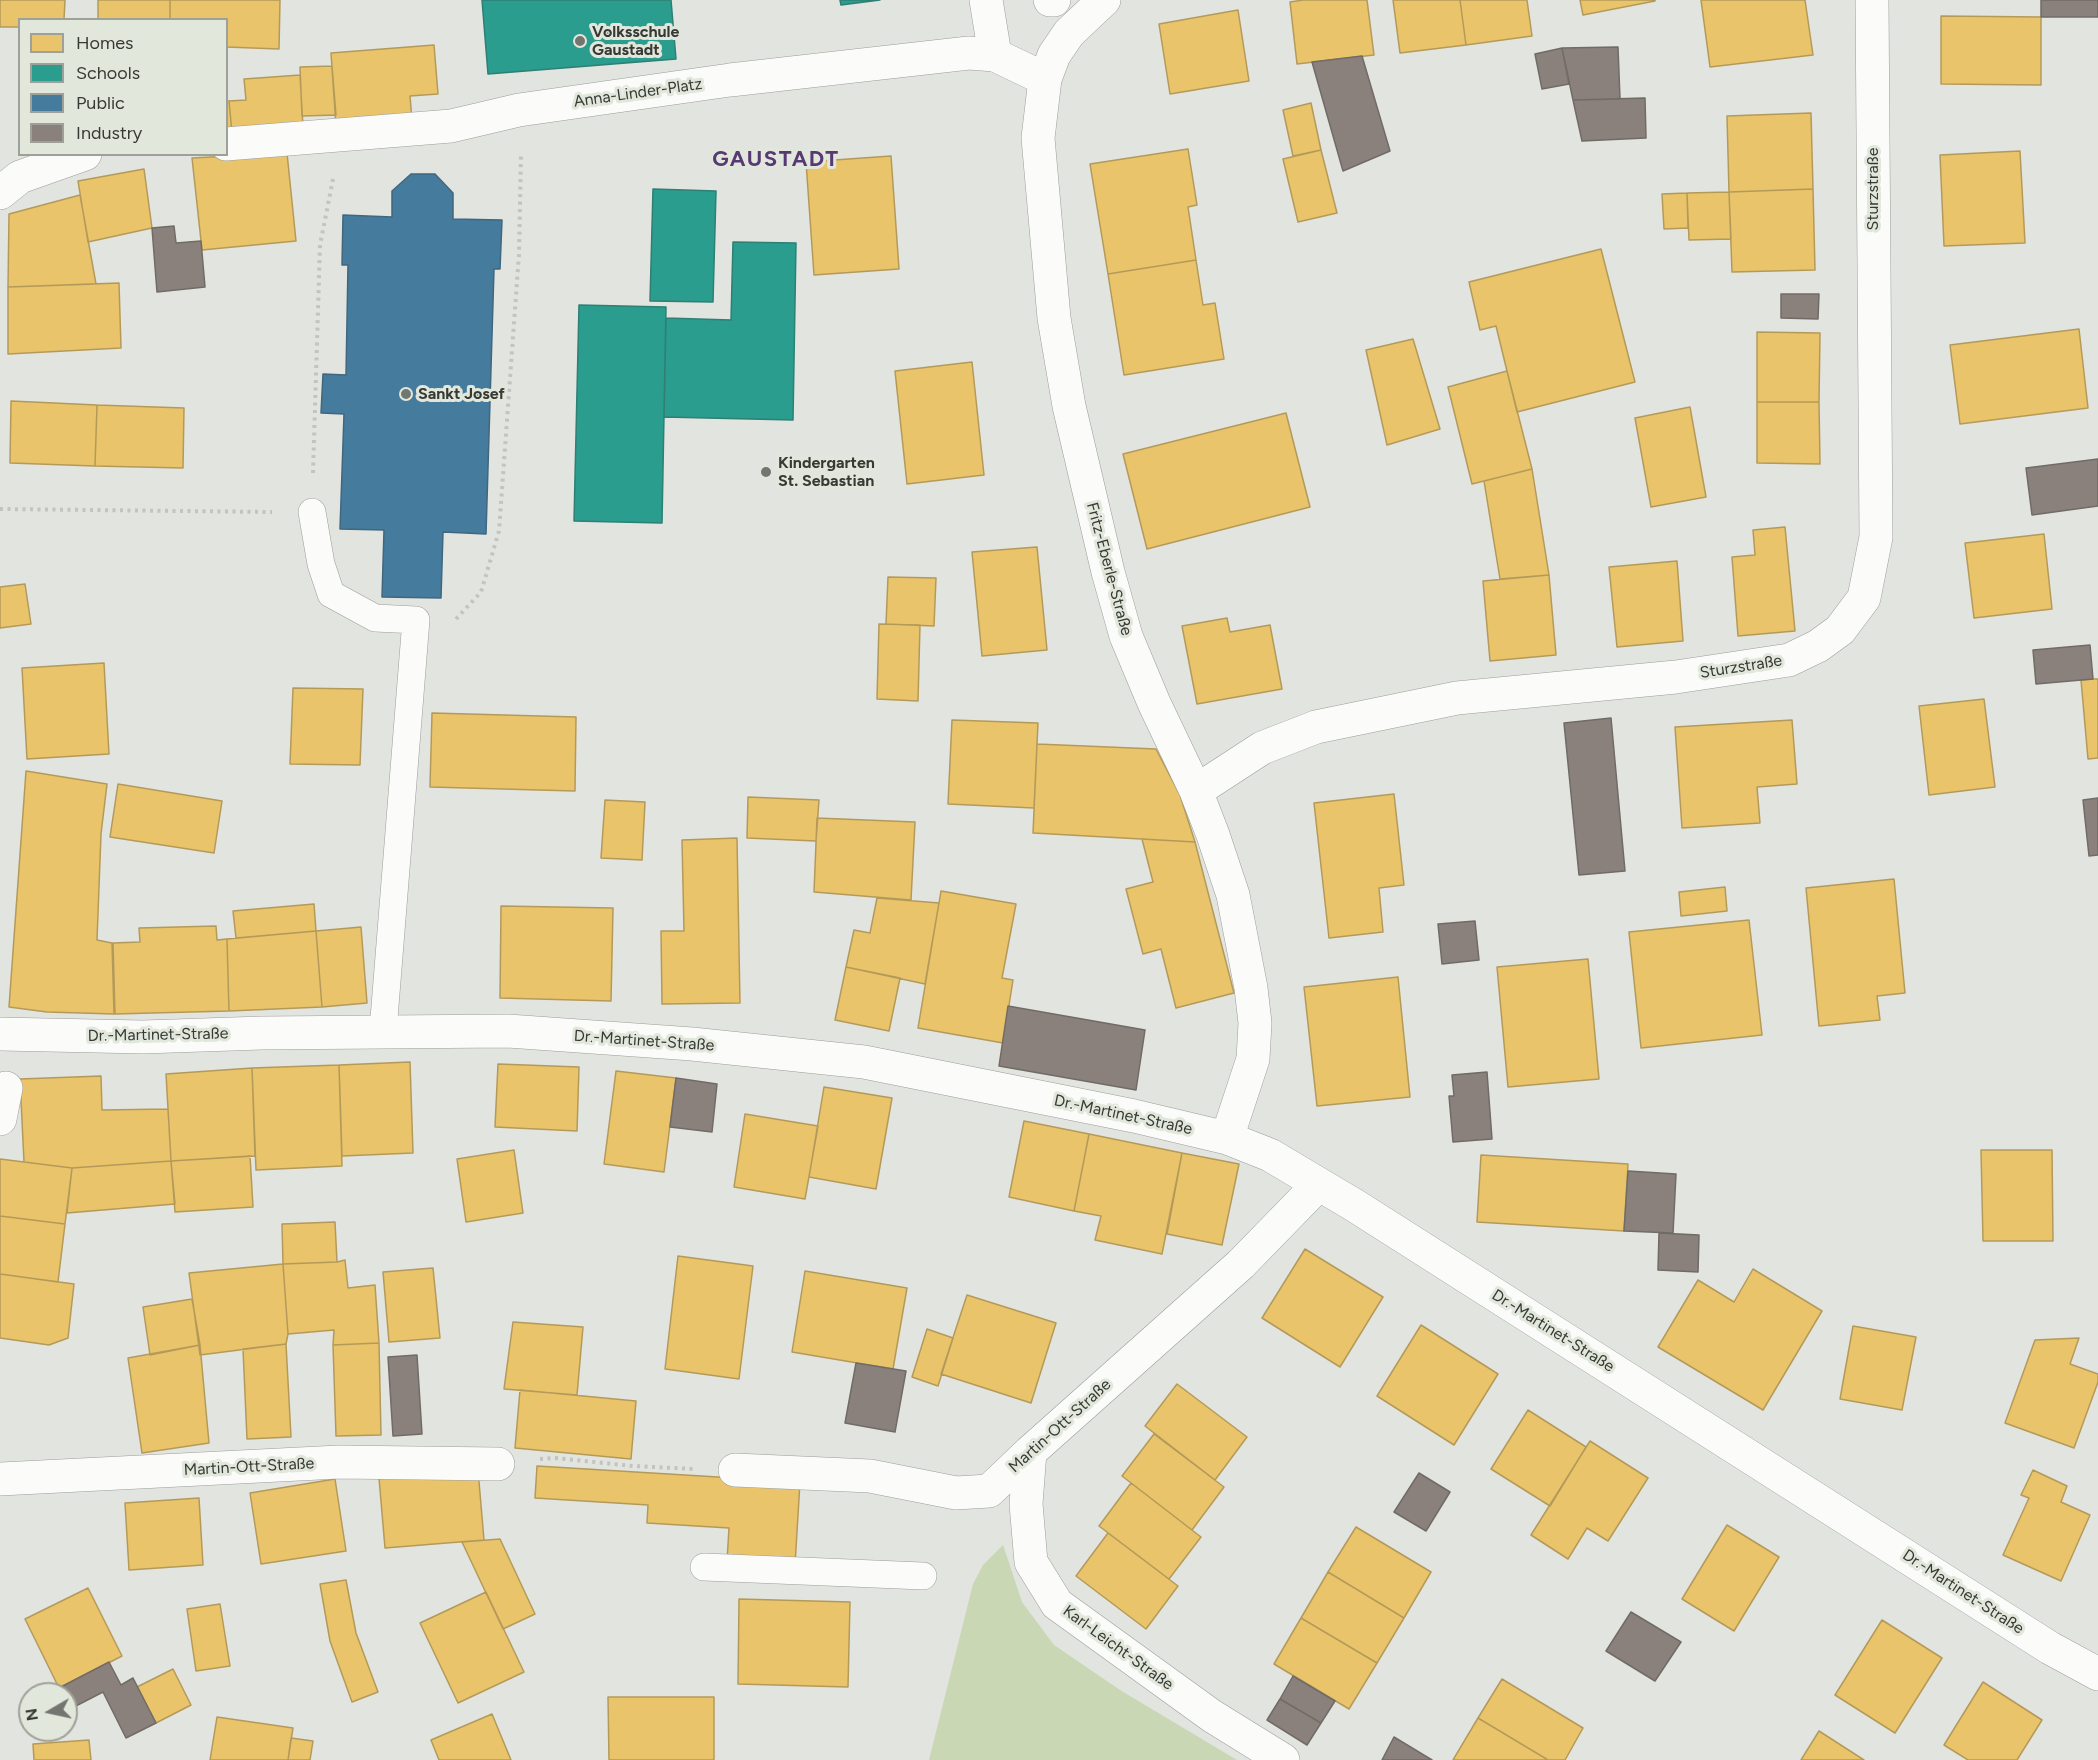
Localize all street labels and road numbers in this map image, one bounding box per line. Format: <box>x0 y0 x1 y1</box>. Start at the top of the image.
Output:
street label: Anna-Linder-Platz <box>573 74 703 112</box>
street label: Sturzstraße <box>1863 148 1883 230</box>
street label: Fritz-Eberle-Straße <box>1082 500 1136 638</box>
street label: Sturzstraße <box>1699 651 1783 683</box>
street label: Dr.-Martinet-Straße <box>87 1024 229 1046</box>
street label: Dr.-Martinet-Straße <box>573 1027 715 1055</box>
street label: Dr.-Martinet-Straße <box>1052 1091 1194 1139</box>
street label: Dr.-Martinet-Straße <box>1488 1286 1618 1376</box>
street label: Martin-Ott-Straße <box>1005 1375 1115 1477</box>
street label: Martin-Ott-Straße <box>183 1454 315 1480</box>
street label: Dr.-Martinet-Straße <box>1899 1546 2027 1638</box>
street label: Karl-Leicht-Straße <box>1059 1602 1177 1694</box>

